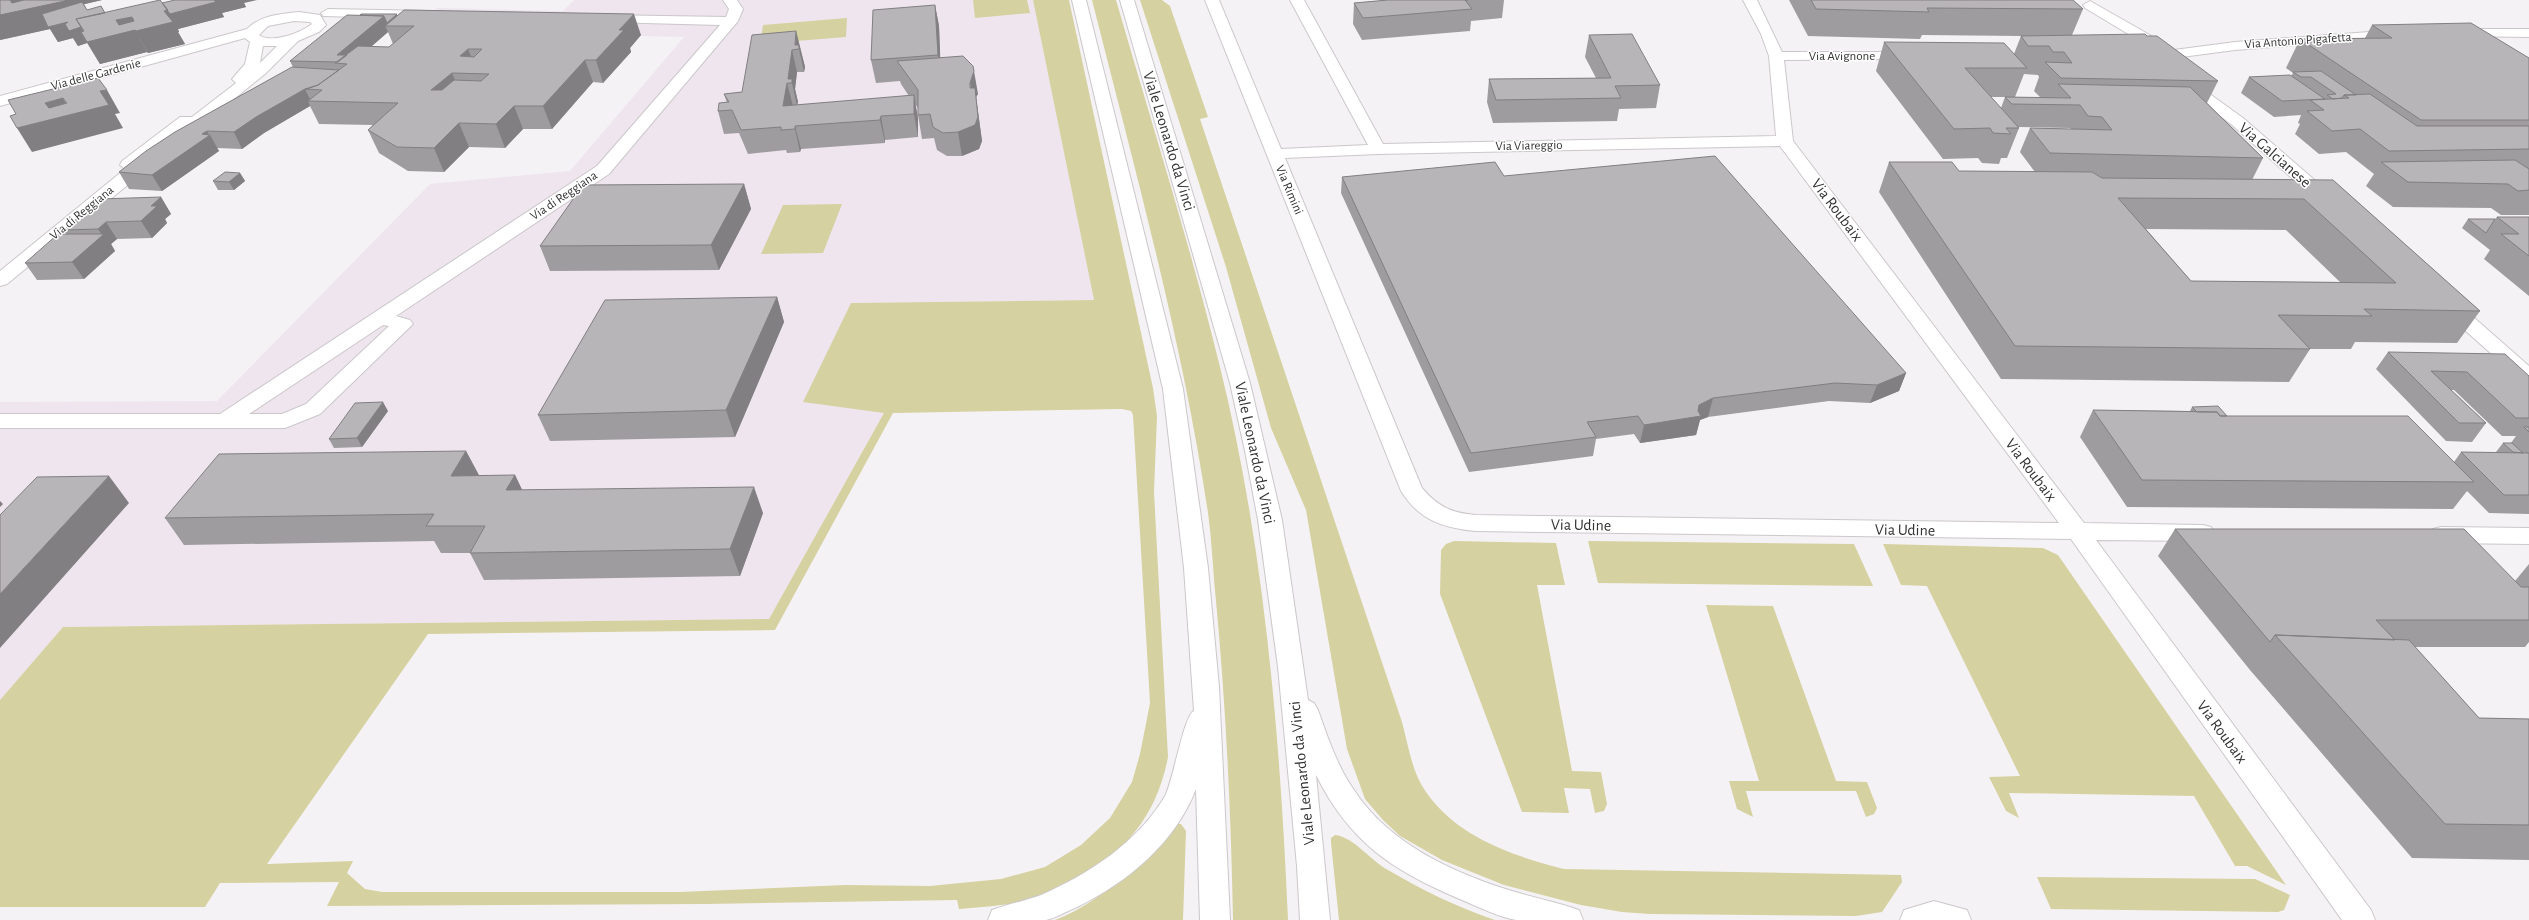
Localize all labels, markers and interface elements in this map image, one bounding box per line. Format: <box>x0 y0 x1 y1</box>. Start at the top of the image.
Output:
street label: Via Antonio Pigafetta <box>2244 31 2352 51</box>
street label: Via Avignone <box>1809 50 1875 63</box>
street label: Via delle Gardenie <box>50 57 142 93</box>
street label: Viale Leonardo da Vinci <box>1140 69 1198 213</box>
street label: Via Galcianese <box>2236 119 2314 191</box>
street label: Via Viareggio <box>1495 139 1563 153</box>
street label: Via Rimini <box>1273 163 1305 217</box>
street label: Via di Reggiana <box>528 169 600 223</box>
street label: Via Roubaix <box>1808 176 1866 244</box>
street label: Via di Reggiana <box>48 184 116 242</box>
street label: Viale Leonardo da Vinci <box>1232 381 1278 525</box>
street label: Via Roubaix <box>2002 436 2060 504</box>
street label: Via Udine <box>1551 516 1611 534</box>
street label: Via Udine <box>1875 521 1935 539</box>
street label: Via Roubaix <box>2194 697 2250 767</box>
street label: Viale Leonardo da Vinci <box>1286 700 1318 846</box>

